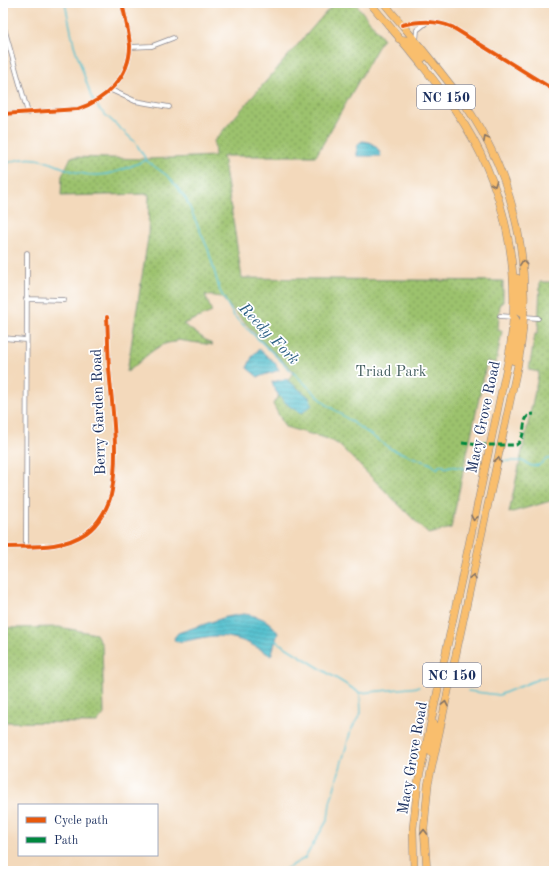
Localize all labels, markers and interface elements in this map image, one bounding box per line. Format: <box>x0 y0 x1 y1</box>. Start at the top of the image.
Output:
road number: NC 150 <box>417 85 475 109</box>
one-way arrow <box>483 136 491 143</box>
one-way arrow <box>490 181 498 188</box>
one-way arrow <box>519 260 528 266</box>
water label: Reedy Fork <box>235 300 302 368</box>
street label: Berry Garden Road <box>90 348 109 475</box>
street label: Macy Grove Road <box>465 360 504 475</box>
park label: Triad Park <box>355 365 427 380</box>
one-way arrow <box>493 457 501 463</box>
one-way arrow <box>471 515 479 521</box>
one-way arrow <box>468 574 476 580</box>
road number: NC 150 <box>423 663 481 687</box>
street label: Macy Grove Road <box>396 701 431 816</box>
one-way arrow <box>441 701 449 707</box>
legend <box>18 804 158 856</box>
text: Cycle path <box>54 815 109 827</box>
one-way arrow <box>420 829 428 835</box>
text: Path <box>54 835 79 847</box>

